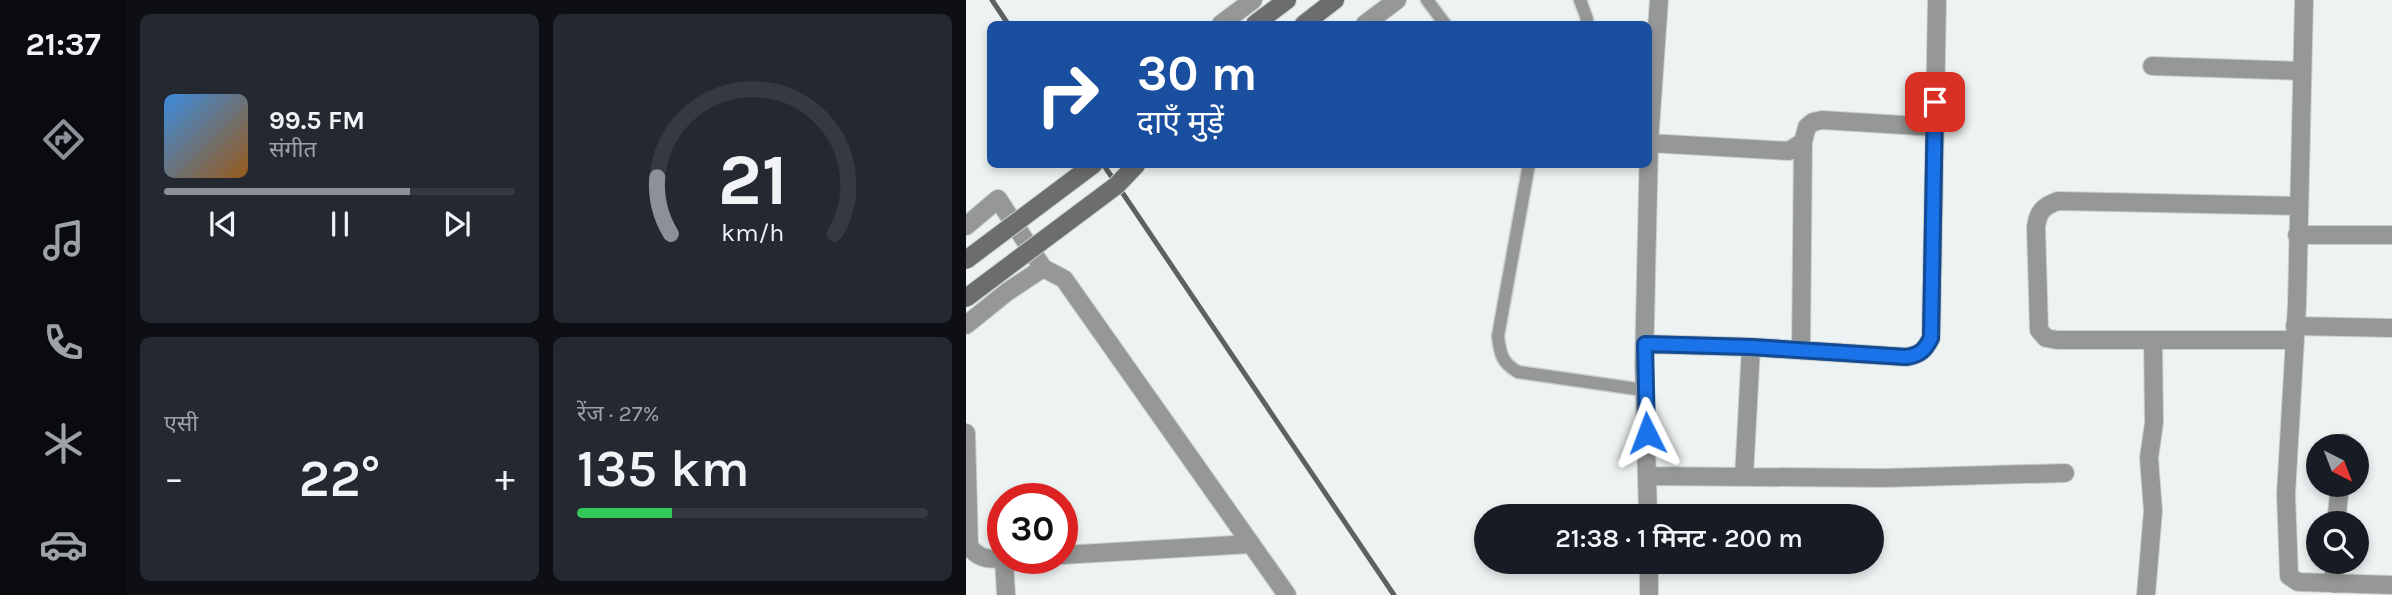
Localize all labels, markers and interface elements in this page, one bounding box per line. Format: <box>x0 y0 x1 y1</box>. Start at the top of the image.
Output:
text: 21:37 <box>25 26 101 63</box>
text: 30 m <box>1137 45 1257 102</box>
icon: right <box>1022 49 1113 140</box>
pin <box>1905 72 1965 132</box>
icon: arrive <box>1916 83 1954 121</box>
text: दाएँ मुड़ें <box>1137 104 1224 141</box>
text: 99.5 FM <box>269 105 365 136</box>
icon: directions <box>39 115 88 164</box>
text: संगीत <box>269 136 317 163</box>
text: 21 <box>718 138 788 223</box>
icon: previous <box>204 205 242 243</box>
icon: pause <box>321 205 359 243</box>
icon: next <box>438 205 476 243</box>
icon: music <box>39 216 88 265</box>
text: km/h <box>721 218 784 247</box>
icon: phone <box>39 318 88 367</box>
position arrow <box>1610 396 1684 470</box>
text: रेंज · 27% <box>577 400 659 427</box>
text: एसी <box>164 410 198 437</box>
icon: climate <box>39 419 88 468</box>
north arrow <box>2306 434 2370 497</box>
map controls <box>2306 434 2369 574</box>
text: 135 km <box>577 438 750 499</box>
text: 22° <box>299 448 380 509</box>
text: − <box>164 456 184 501</box>
text: + <box>495 456 515 501</box>
speed limit sign: 30 <box>987 483 1078 574</box>
button: search <box>2306 511 2369 574</box>
icon: car <box>39 520 88 569</box>
text: 21:38 · 1 मिनट · 200 m <box>1555 523 1803 554</box>

